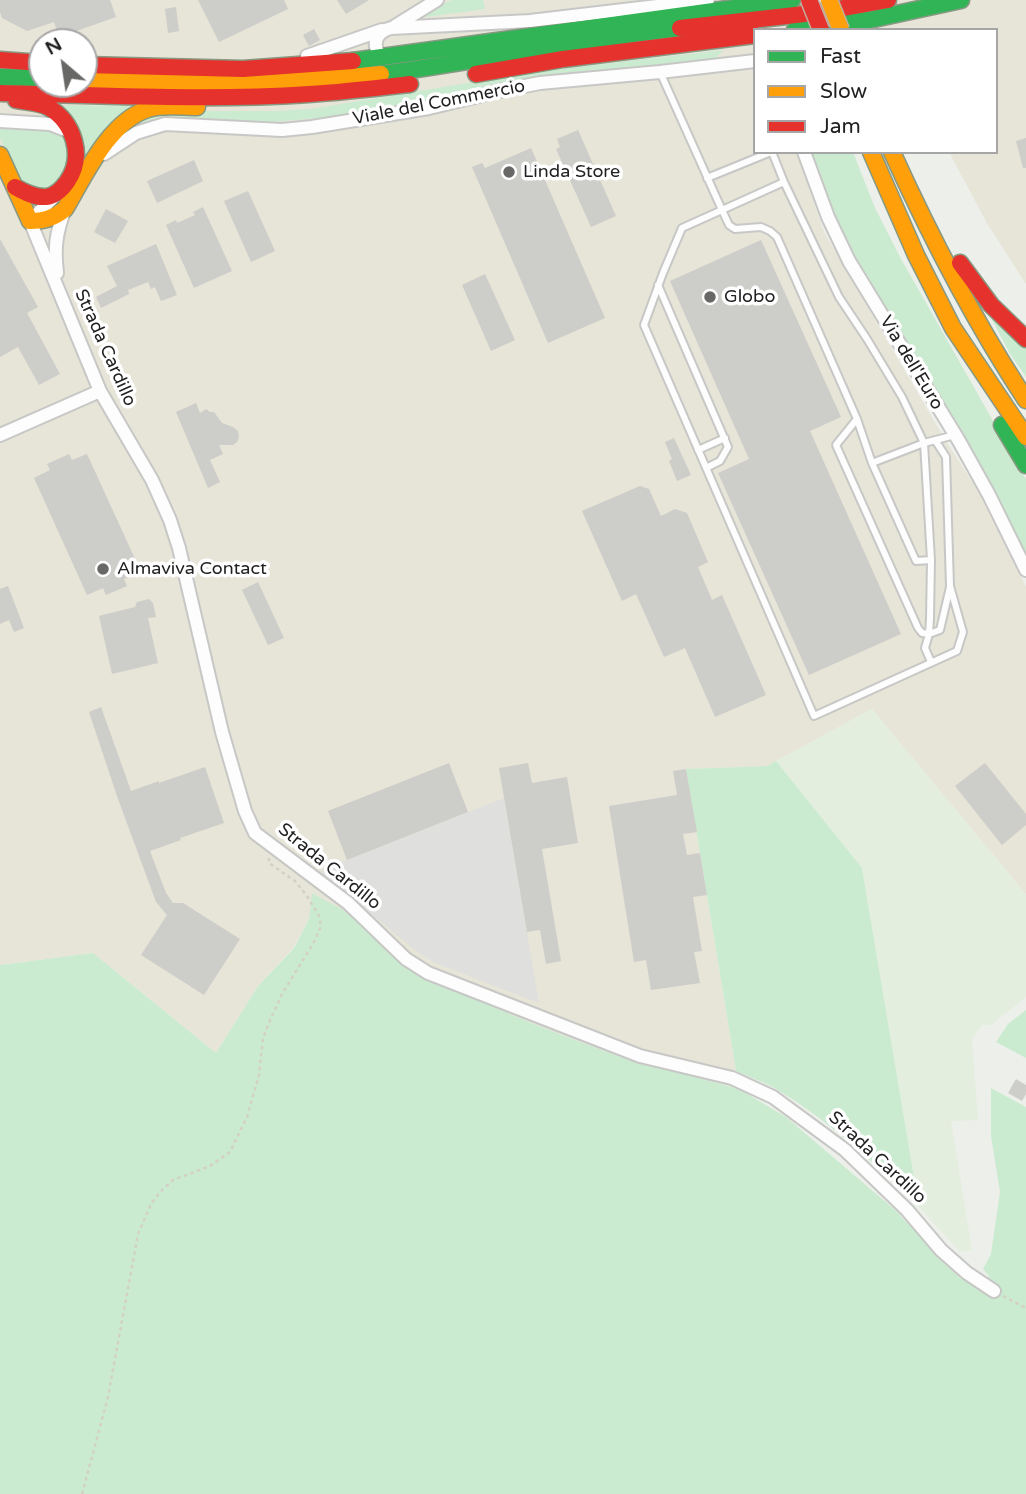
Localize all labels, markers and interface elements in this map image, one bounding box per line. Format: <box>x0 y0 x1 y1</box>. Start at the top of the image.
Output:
north arrow <box>28 28 98 98</box>
legend <box>753 28 998 154</box>
text: N <box>42 33 66 60</box>
text: Fast <box>820 44 861 69</box>
street label: Viale del Commercio <box>351 76 527 130</box>
text: Slow <box>820 79 867 104</box>
text: Jam <box>820 114 861 139</box>
place label: Linda Store <box>523 161 620 183</box>
marker: Linda Store <box>501 164 517 180</box>
street label: Strada Cardillo <box>70 286 140 410</box>
place label: Globo <box>724 286 775 308</box>
marker: Globo <box>702 289 718 305</box>
street label: Via dell'Euro <box>874 312 948 414</box>
place label: Almaviva Contact <box>117 558 267 580</box>
marker: Almaviva Contact <box>95 561 111 577</box>
street label: Strada Cardillo <box>273 819 385 915</box>
street label: Strada Cardillo <box>824 1107 930 1209</box>

